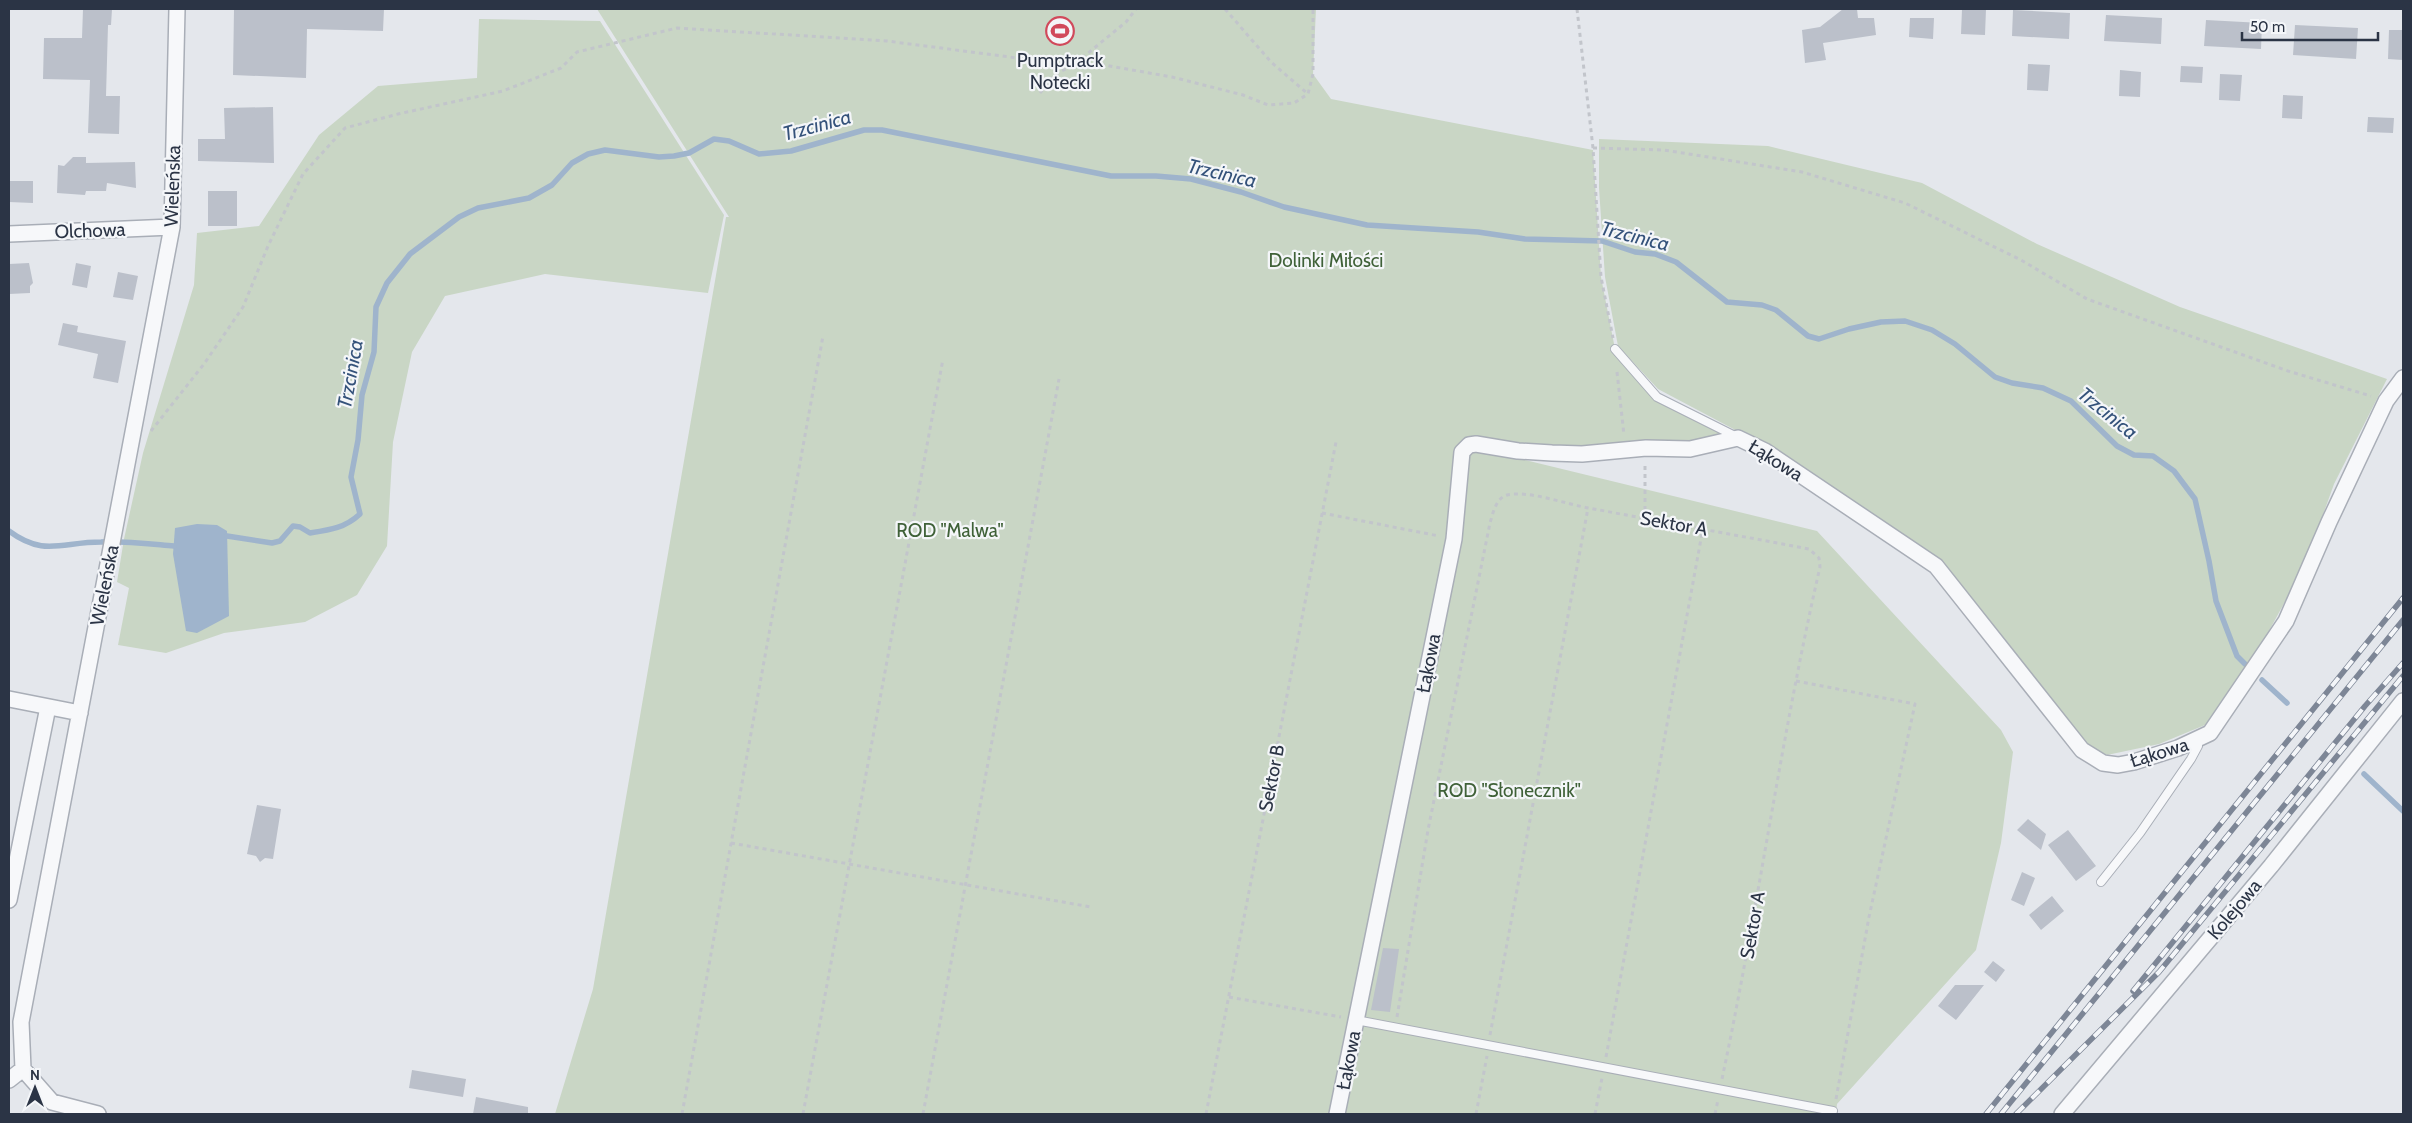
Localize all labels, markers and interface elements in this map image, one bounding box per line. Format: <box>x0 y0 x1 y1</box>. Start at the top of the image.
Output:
scale bar <box>2242 10 2378 42</box>
sports icon: Pumptrack Notecki <box>1045 16 1075 46</box>
text: 50 m <box>2250 18 2285 36</box>
place label: Pumptrack Notecki <box>1017 49 1104 94</box>
water label: Trzcinica <box>780 104 854 146</box>
street label: Wieleńska <box>160 145 185 227</box>
water label: Trzcinica <box>1185 153 1259 193</box>
water label: Trzcinica <box>1598 216 1672 256</box>
street label: Olchowa <box>54 218 126 243</box>
park label: Dolinki Miłości <box>1269 249 1383 272</box>
water label: Trzcinica <box>332 338 368 410</box>
water label: Trzcinica <box>2073 382 2143 444</box>
street label: Łąkowa <box>1744 435 1807 486</box>
street label: Sektor A <box>1638 506 1710 541</box>
park label: ROD "Malwa" <box>896 519 1004 542</box>
street label: Wieleńska <box>85 543 124 627</box>
street label: Łąkowa <box>1411 631 1445 695</box>
street label: Łąkowa <box>2127 733 2191 772</box>
street label: Sektor B <box>1254 743 1289 814</box>
park label: ROD "Słonecznik" <box>1437 779 1581 802</box>
street label: Kolejowa <box>2202 874 2266 944</box>
street label: Sektor A <box>1735 889 1770 961</box>
street label: Łąkowa <box>1331 1028 1365 1092</box>
north arrow <box>10 1063 60 1113</box>
text: N <box>30 1066 40 1084</box>

